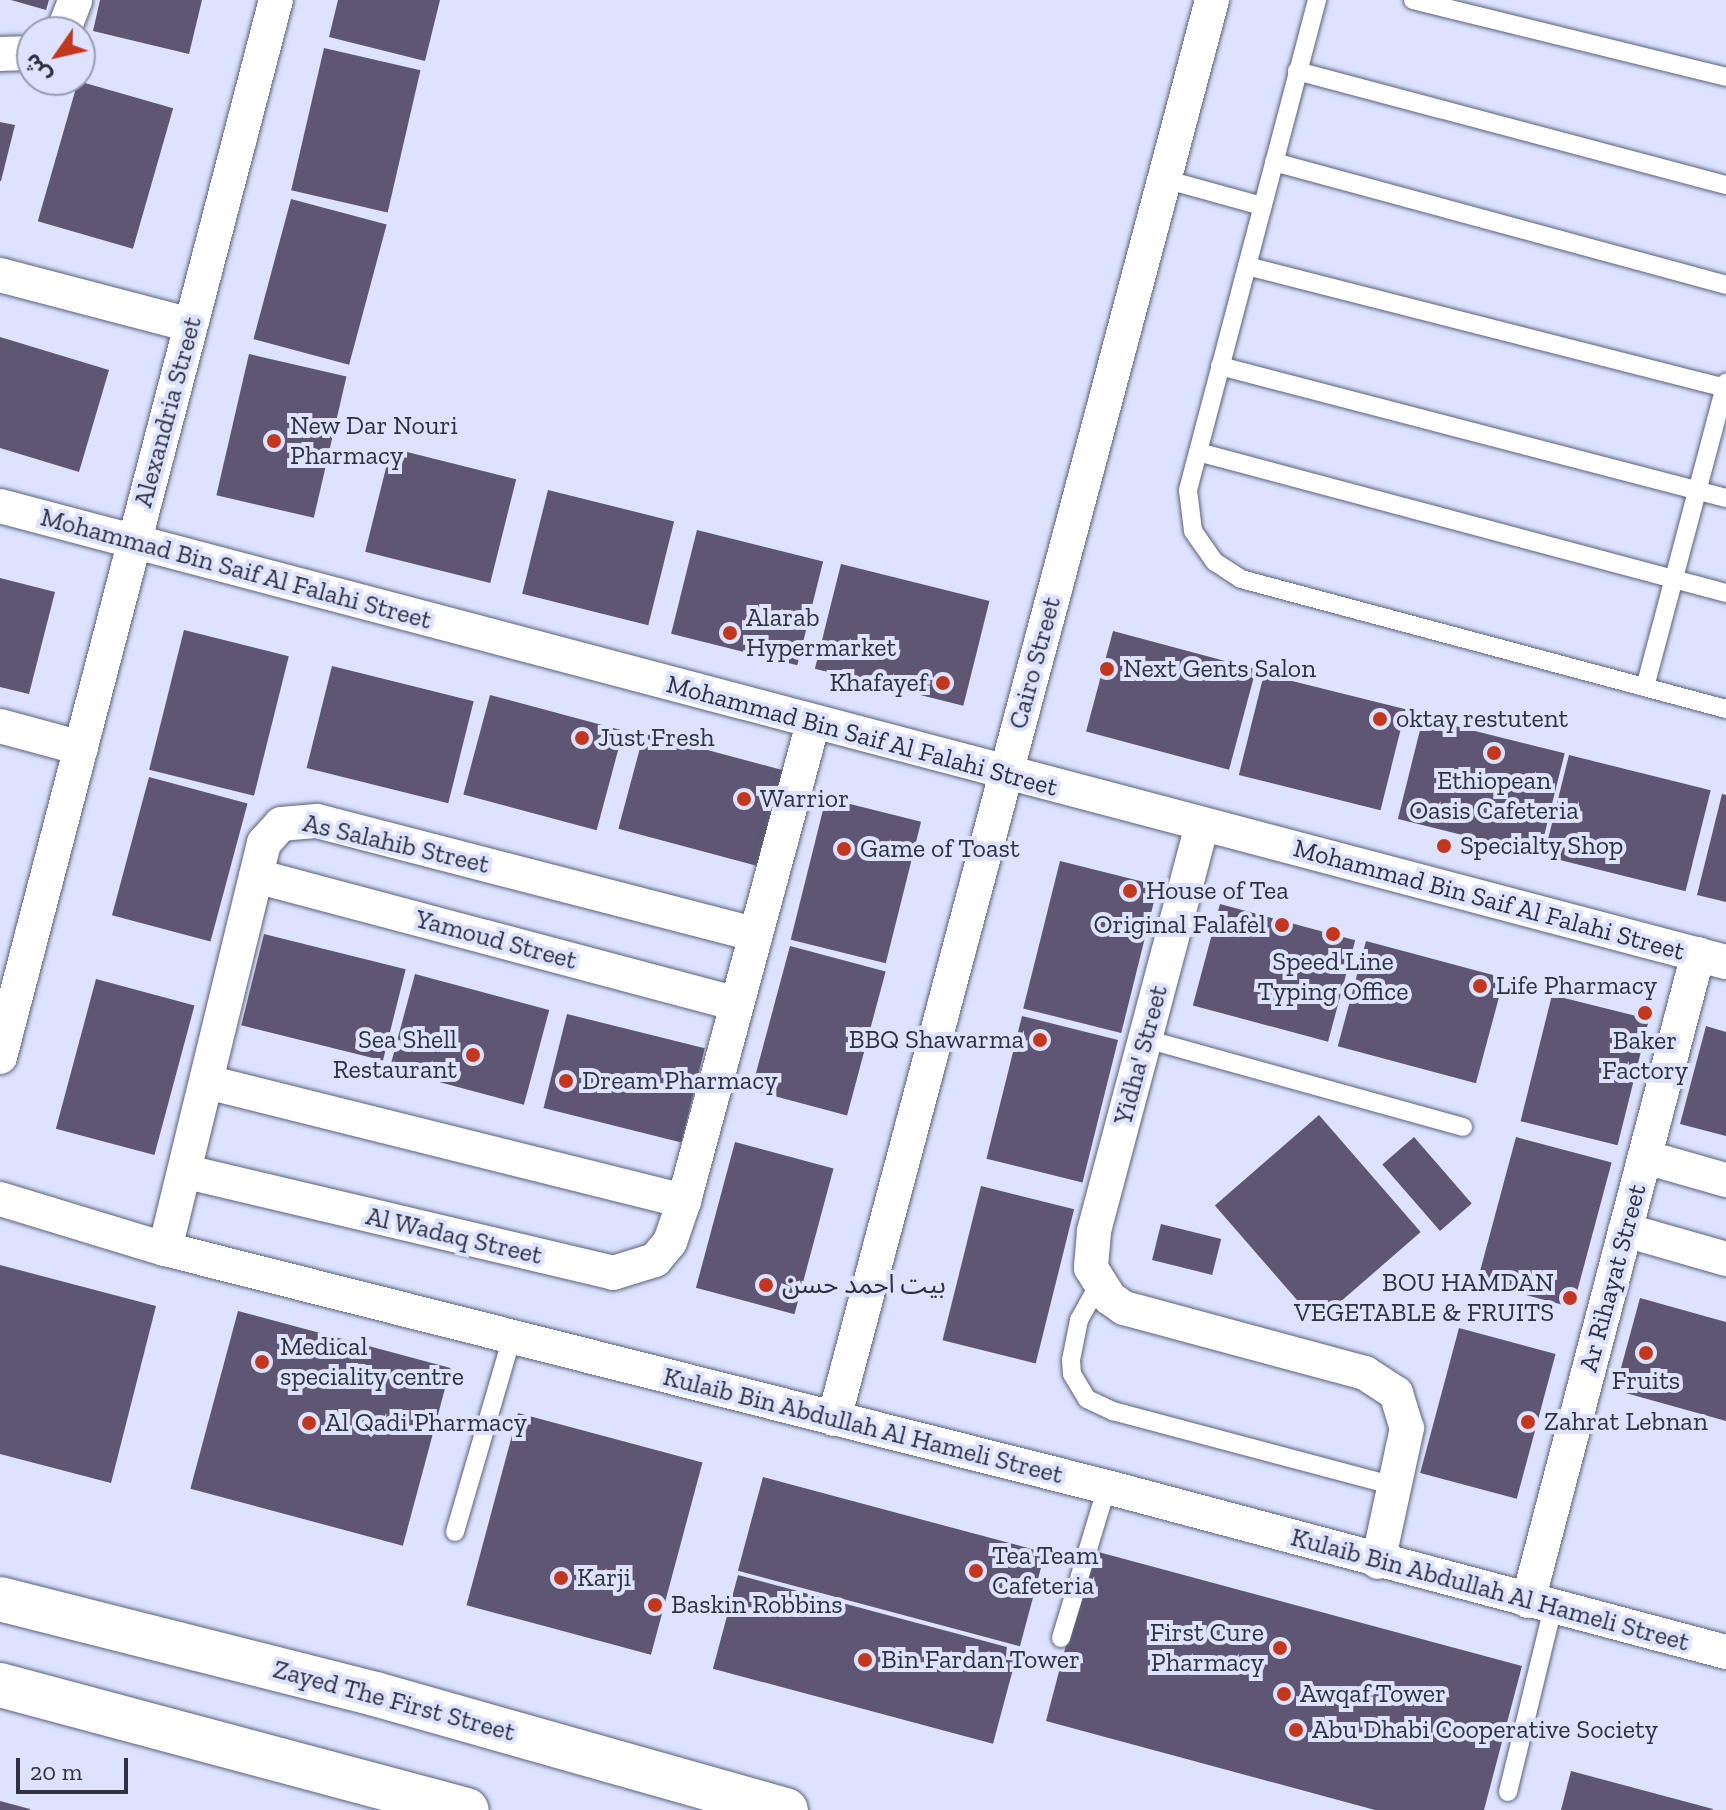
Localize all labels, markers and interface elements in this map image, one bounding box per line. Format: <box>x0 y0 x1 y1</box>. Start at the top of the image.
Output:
north arrow <box>16 16 96 96</box>
text: ش <box>18 49 57 89</box>
street label: Alexandria Street <box>128 313 208 511</box>
place label: New Dar Nouri Pharmacy <box>290 410 459 472</box>
marker: New Dar Nouri Pharmacy <box>265 432 283 450</box>
street label: Mohammad Bin Saif Al Falahi Street <box>37 502 435 636</box>
street label: Cairo Street <box>1002 594 1068 732</box>
place label: Alarab Hypermarket <box>746 602 896 664</box>
marker: Alarab Hypermarket <box>721 624 739 642</box>
place label: Next Gents Salon <box>1123 653 1316 685</box>
marker: Next Gents Salon <box>1098 660 1116 678</box>
place label: Khafayef <box>829 667 927 699</box>
street label: Mohammad Bin Saif Al Falahi Street <box>663 669 1061 803</box>
marker: Khafayef <box>934 674 952 692</box>
place label: oktay restutent <box>1396 703 1569 735</box>
marker: oktay restutent <box>1371 710 1389 728</box>
place label: Just Fresh <box>598 722 714 754</box>
marker: Just Fresh <box>573 729 591 747</box>
marker: Ethiopean Oasis Cafeteria <box>1485 744 1503 762</box>
place label: Ethiopean Oasis Cafeteria <box>1409 765 1579 826</box>
place label: Warrior <box>760 783 849 815</box>
marker: Warrior <box>735 790 753 808</box>
street label: As Salahib Street <box>300 807 492 881</box>
place label: Specialty Shop <box>1460 830 1624 862</box>
place label: Game of Toast <box>860 833 1020 865</box>
street label: Mohammad Bin Saif Al Falahi Street <box>1290 833 1688 967</box>
marker: Specialty Shop <box>1435 837 1453 855</box>
marker: Game of Toast <box>835 840 853 858</box>
place label: House of Tea <box>1146 875 1289 907</box>
marker: House of Tea <box>1121 882 1139 900</box>
street label: Yamoud Street <box>412 903 580 977</box>
place label: Original Falafel <box>1094 909 1266 941</box>
marker: Original Falafel <box>1273 916 1291 934</box>
marker: Speed Line Typing Office <box>1324 925 1342 943</box>
place label: Speed Line Typing Office <box>1257 946 1409 1008</box>
place label: Life Pharmacy <box>1496 970 1657 1002</box>
marker: Life Pharmacy <box>1471 977 1489 995</box>
street label: Yidha' Street <box>1107 982 1175 1128</box>
marker: Baker Factory <box>1636 1004 1654 1022</box>
place label: Sea Shell Restaurant <box>333 1024 457 1086</box>
place label: BBQ Shawarma <box>849 1024 1024 1056</box>
place label: Baker Factory <box>1602 1025 1688 1086</box>
marker: BBQ Shawarma <box>1031 1031 1049 1049</box>
marker: Sea Shell Restaurant <box>464 1046 482 1064</box>
place label: Dream Pharmacy <box>582 1065 778 1097</box>
marker: Dream Pharmacy <box>557 1072 575 1090</box>
street label: Ar Rihayat Street <box>1573 1181 1653 1375</box>
street label: Al Wadaq Street <box>363 1200 545 1272</box>
place label: BOU HAMDAN VEGETABLE & FRUITS <box>1294 1267 1554 1328</box>
place label: بيت احمد حسن <box>782 1269 946 1301</box>
marker: بيت احمد حسن <box>757 1276 775 1294</box>
marker: BOU HAMDAN VEGETABLE & FRUITS <box>1561 1289 1579 1307</box>
place label: Medical speciality centre <box>280 1331 465 1392</box>
marker: Fruits <box>1637 1344 1655 1362</box>
marker: Medical speciality centre <box>251 1351 273 1373</box>
street label: Kulaib Bin Abdullah Al Hameli Street <box>659 1361 1067 1491</box>
place label: Fruits <box>1612 1365 1680 1397</box>
place label: Zahrat Lebnan <box>1544 1406 1708 1438</box>
place label: Al Qadi Pharmacy <box>325 1407 527 1439</box>
marker: Zahrat Lebnan <box>1519 1413 1537 1431</box>
marker: Al Qadi Pharmacy <box>300 1414 318 1432</box>
street label: Kulaib Bin Abdullah Al Hameli Street <box>1287 1522 1693 1658</box>
place label: Tea Team Cafeteria <box>992 1540 1099 1602</box>
place label: Karji <box>577 1562 631 1594</box>
marker: Tea Team Cafeteria <box>967 1562 985 1580</box>
marker: Karji <box>552 1569 570 1587</box>
place label: Baskin Robbins <box>671 1589 843 1621</box>
marker: Baskin Robbins <box>646 1596 664 1614</box>
place label: First Cure Pharmacy <box>1150 1617 1264 1678</box>
marker: First Cure Pharmacy <box>1271 1639 1289 1657</box>
place label: Bin Fardan Tower <box>881 1644 1080 1676</box>
marker: Bin Fardan Tower <box>856 1651 874 1669</box>
street label: Zayed The First Street <box>270 1654 518 1748</box>
place label: Awqaf Tower <box>1300 1678 1446 1710</box>
marker: Awqaf Tower <box>1275 1685 1293 1703</box>
place label: Abu Dhabi Cooperative Society <box>1312 1714 1658 1746</box>
marker: Abu Dhabi Cooperative Society <box>1287 1721 1305 1739</box>
scale bar <box>20 1742 132 1792</box>
text: 20 m <box>30 1757 82 1786</box>

